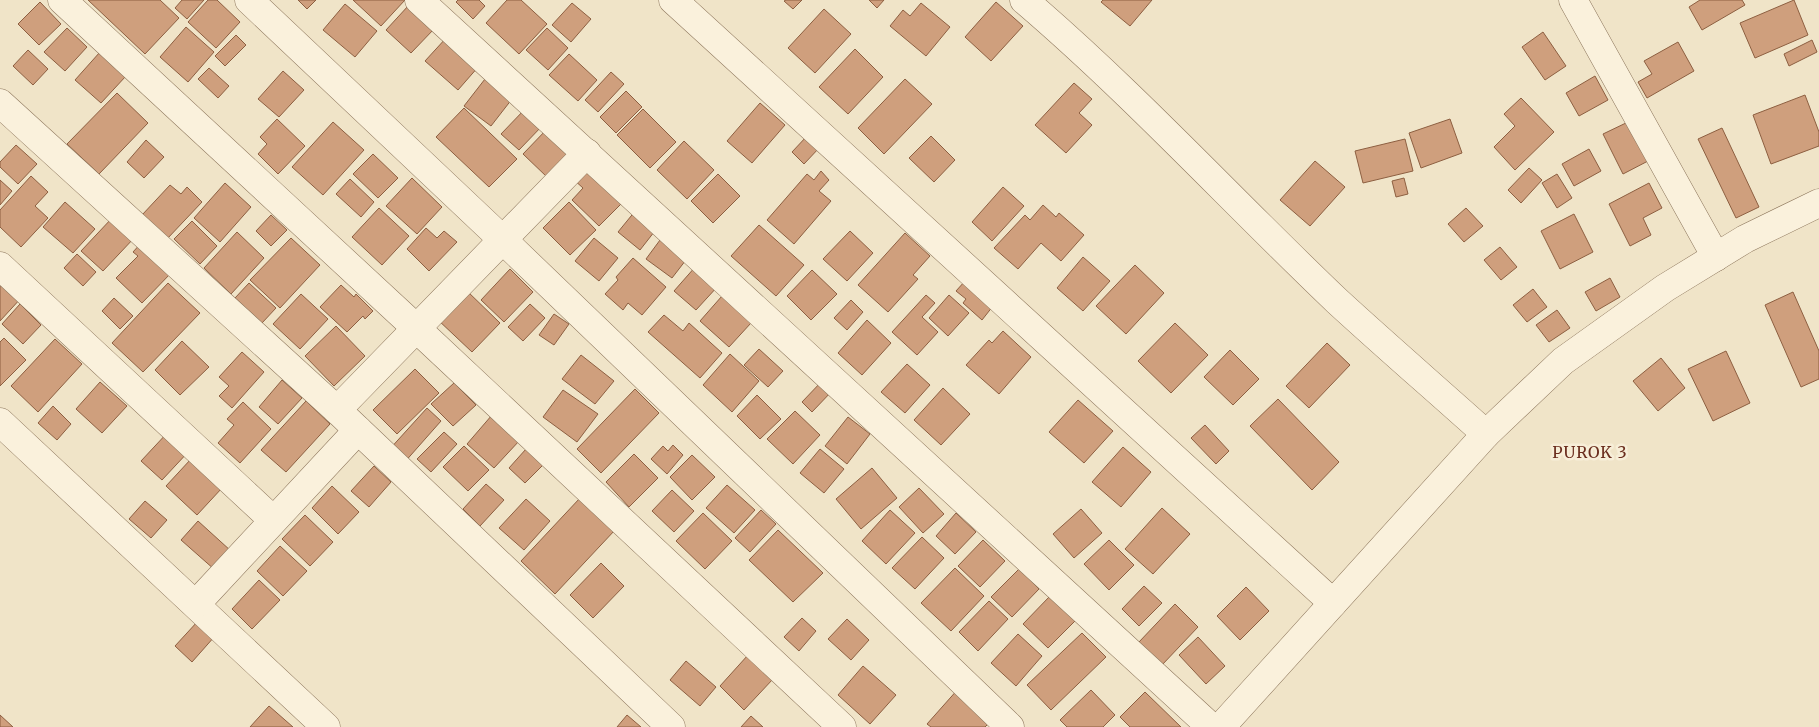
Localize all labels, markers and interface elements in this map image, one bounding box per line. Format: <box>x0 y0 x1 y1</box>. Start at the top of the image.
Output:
district label: PUROK 3 <box>1552 442 1628 462</box>

